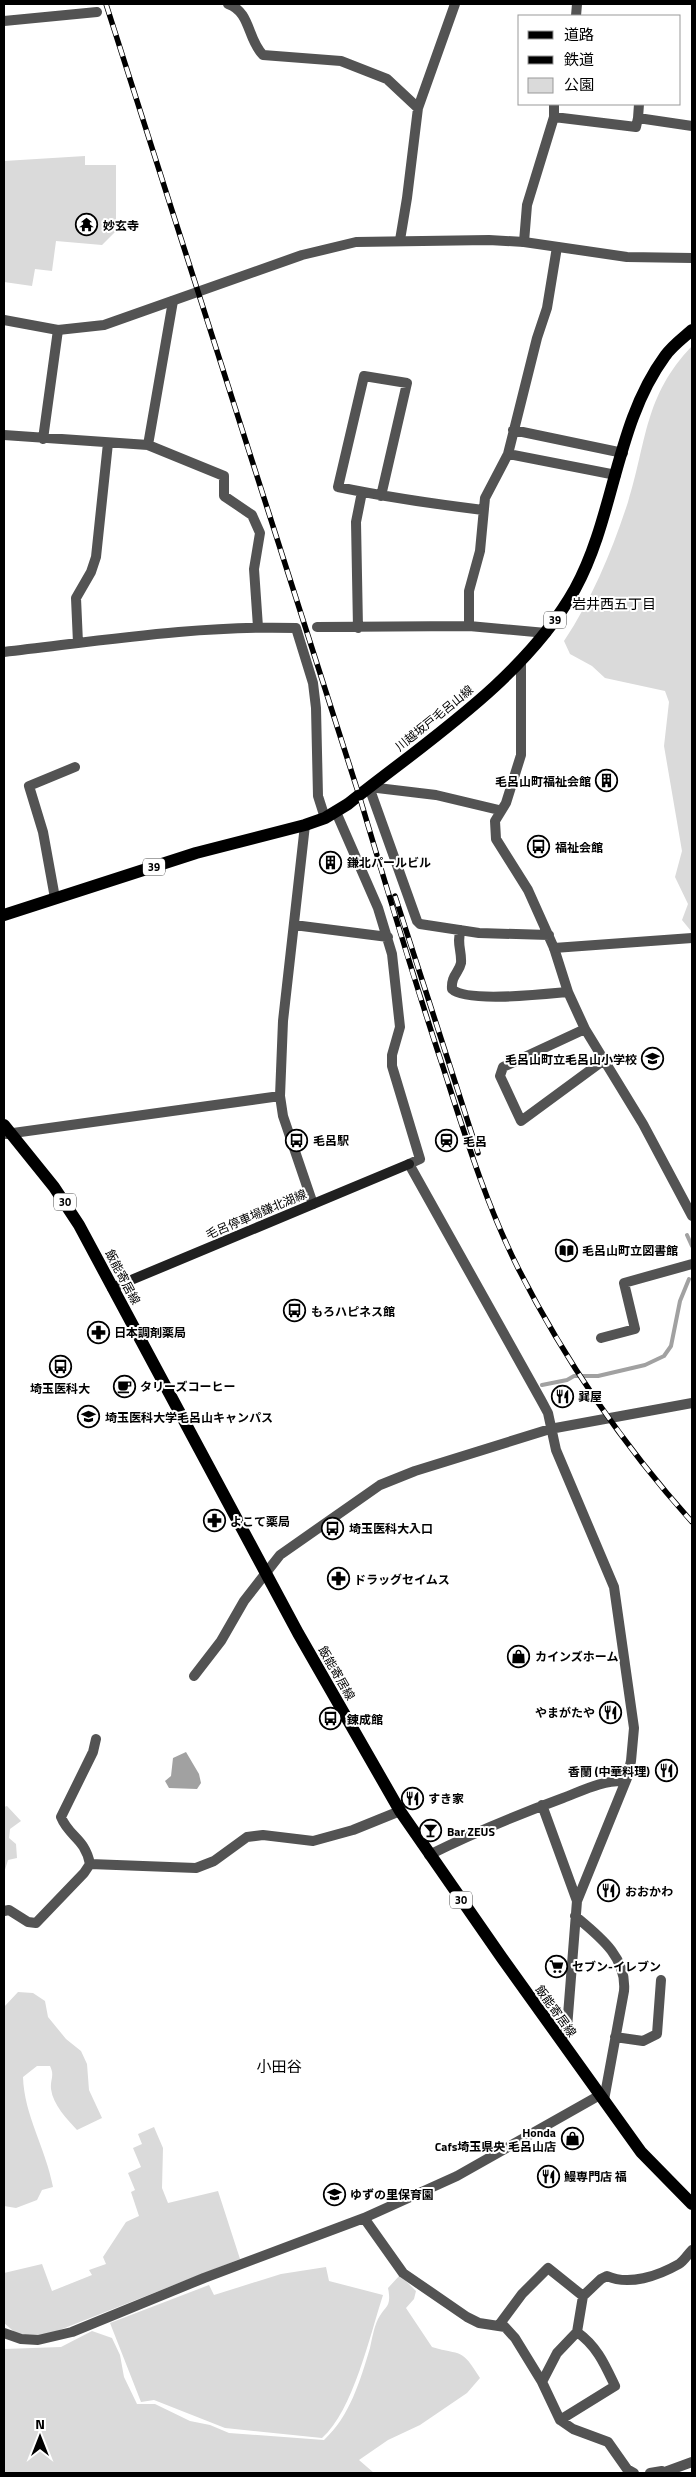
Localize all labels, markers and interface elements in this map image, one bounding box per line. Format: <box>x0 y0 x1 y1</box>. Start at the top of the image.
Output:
legend <box>518 15 681 105</box>
text: 道路 <box>564 23 594 46</box>
text: 鉄道 <box>564 48 594 71</box>
text: 公園 <box>564 73 594 96</box>
temple icon: 妙玄寺 <box>75 213 99 237</box>
place label: 妙玄寺 <box>103 216 139 235</box>
district label: 岩井西五丁目 <box>572 593 656 614</box>
road number: 39 <box>544 612 566 628</box>
street label: 川越坂戸毛呂山線 <box>391 680 477 756</box>
building icon: 毛呂山町福祉会館 <box>595 769 619 793</box>
place label: 毛呂山町福祉会館 <box>495 772 591 791</box>
bus stop icon: 福祉会館 <box>527 835 551 859</box>
place label: 福祉会館 <box>555 838 603 857</box>
building icon: 鎌北パールビル <box>319 850 343 874</box>
place label: 鎌北パールビル <box>347 853 431 872</box>
road number: 39 <box>143 859 165 876</box>
school or university icon: 毛呂山町立毛呂山小学校 <box>641 1047 665 1071</box>
place label: 毛呂山町立毛呂山小学校 <box>505 1050 637 1069</box>
bus stop icon: 毛呂駅 <box>285 1128 309 1152</box>
station icon: 毛呂 <box>435 1129 459 1153</box>
place label: 毛呂駅 <box>313 1131 349 1150</box>
place label: 毛呂 <box>463 1132 487 1151</box>
street label: 毛呂停車場鎌北湖線 <box>203 1184 309 1244</box>
road number: 30 <box>54 1194 76 1210</box>
library icon: 毛呂山町立図書館 <box>554 1238 578 1262</box>
place label: 毛呂山町立図書館 <box>582 1241 678 1260</box>
street label: 飯能寄居線 <box>101 1246 145 1308</box>
bus stop icon: もろハピネス館 <box>283 1299 307 1323</box>
place label: もろハピネス館 <box>311 1302 395 1321</box>
pharmacy icon: 日本調剤薬局 <box>86 1320 110 1344</box>
place label: 日本調剤薬局 <box>114 1323 186 1342</box>
bus stop icon: 埼玉医科大 <box>48 1355 72 1379</box>
cafe icon: タリーズコーヒー <box>112 1374 136 1398</box>
place label: タリーズコーヒー <box>140 1377 235 1396</box>
place label: 埼玉医科大 <box>30 1379 90 1398</box>
restaurant icon: 巽屋 <box>550 1384 574 1408</box>
place label: 巽屋 <box>578 1387 602 1406</box>
school or university icon: 埼玉医科大学毛呂山キャンパス <box>77 1405 101 1429</box>
place label: 埼玉医科大学毛呂山キャンパス <box>105 1408 273 1427</box>
pharmacy icon: よこて薬局 <box>202 1509 226 1533</box>
place label: よこて薬局 <box>230 1512 290 1531</box>
bus stop icon: 埼玉医科大入口 <box>321 1516 345 1540</box>
place label: 埼玉医科大入口 <box>349 1519 433 1538</box>
pharmacy icon: ドラッグセイムス <box>326 1567 350 1591</box>
place label: ドラッグセイムス <box>354 1570 450 1589</box>
street label: 飯能寄居線 <box>314 1642 360 1704</box>
shop icon: カインズホーム <box>507 1644 531 1668</box>
place label: カインズホーム <box>535 1647 618 1666</box>
restaurant icon: やまがたや <box>599 1700 623 1724</box>
place label: やまがたや <box>535 1703 595 1722</box>
bus stop icon: 錬成館 <box>319 1707 343 1731</box>
place label: 錬成館 <box>346 1710 383 1729</box>
restaurant icon: 香蘭 (中華料理) <box>654 1759 678 1783</box>
place label: 香蘭 (中華料理) <box>568 1762 650 1781</box>
restaurant icon: すき家 <box>400 1786 424 1810</box>
place label: すき家 <box>428 1789 464 1808</box>
bar icon: Bar ZEUS <box>419 1819 443 1843</box>
place label: Bar ZEUS <box>447 1822 495 1841</box>
restaurant icon: おおかわ <box>597 1879 621 1903</box>
place label: おおかわ <box>625 1882 673 1901</box>
road number: 30 <box>450 1892 472 1908</box>
supermarket icon: セブン-イレブン <box>544 1954 568 1978</box>
place label: セブン-イレブン <box>572 1957 661 1976</box>
street label: 飯能寄居線 <box>531 1981 581 2041</box>
district label: 小田谷 <box>256 2055 302 2078</box>
place label: Honda Cafs埼玉県央 毛呂山店 <box>435 2123 556 2156</box>
shop icon: Honda Cafs埼玉県央 毛呂山店 <box>560 2127 584 2151</box>
restaurant icon: 鰻専門店 福 <box>536 2164 560 2188</box>
place label: 鰻専門店 福 <box>564 2167 627 2186</box>
school or university icon: ゆずの里保育園 <box>322 2182 346 2206</box>
place label: ゆずの里保育園 <box>350 2185 434 2204</box>
north arrow <box>15 2412 65 2462</box>
text: N <box>35 2413 45 2434</box>

